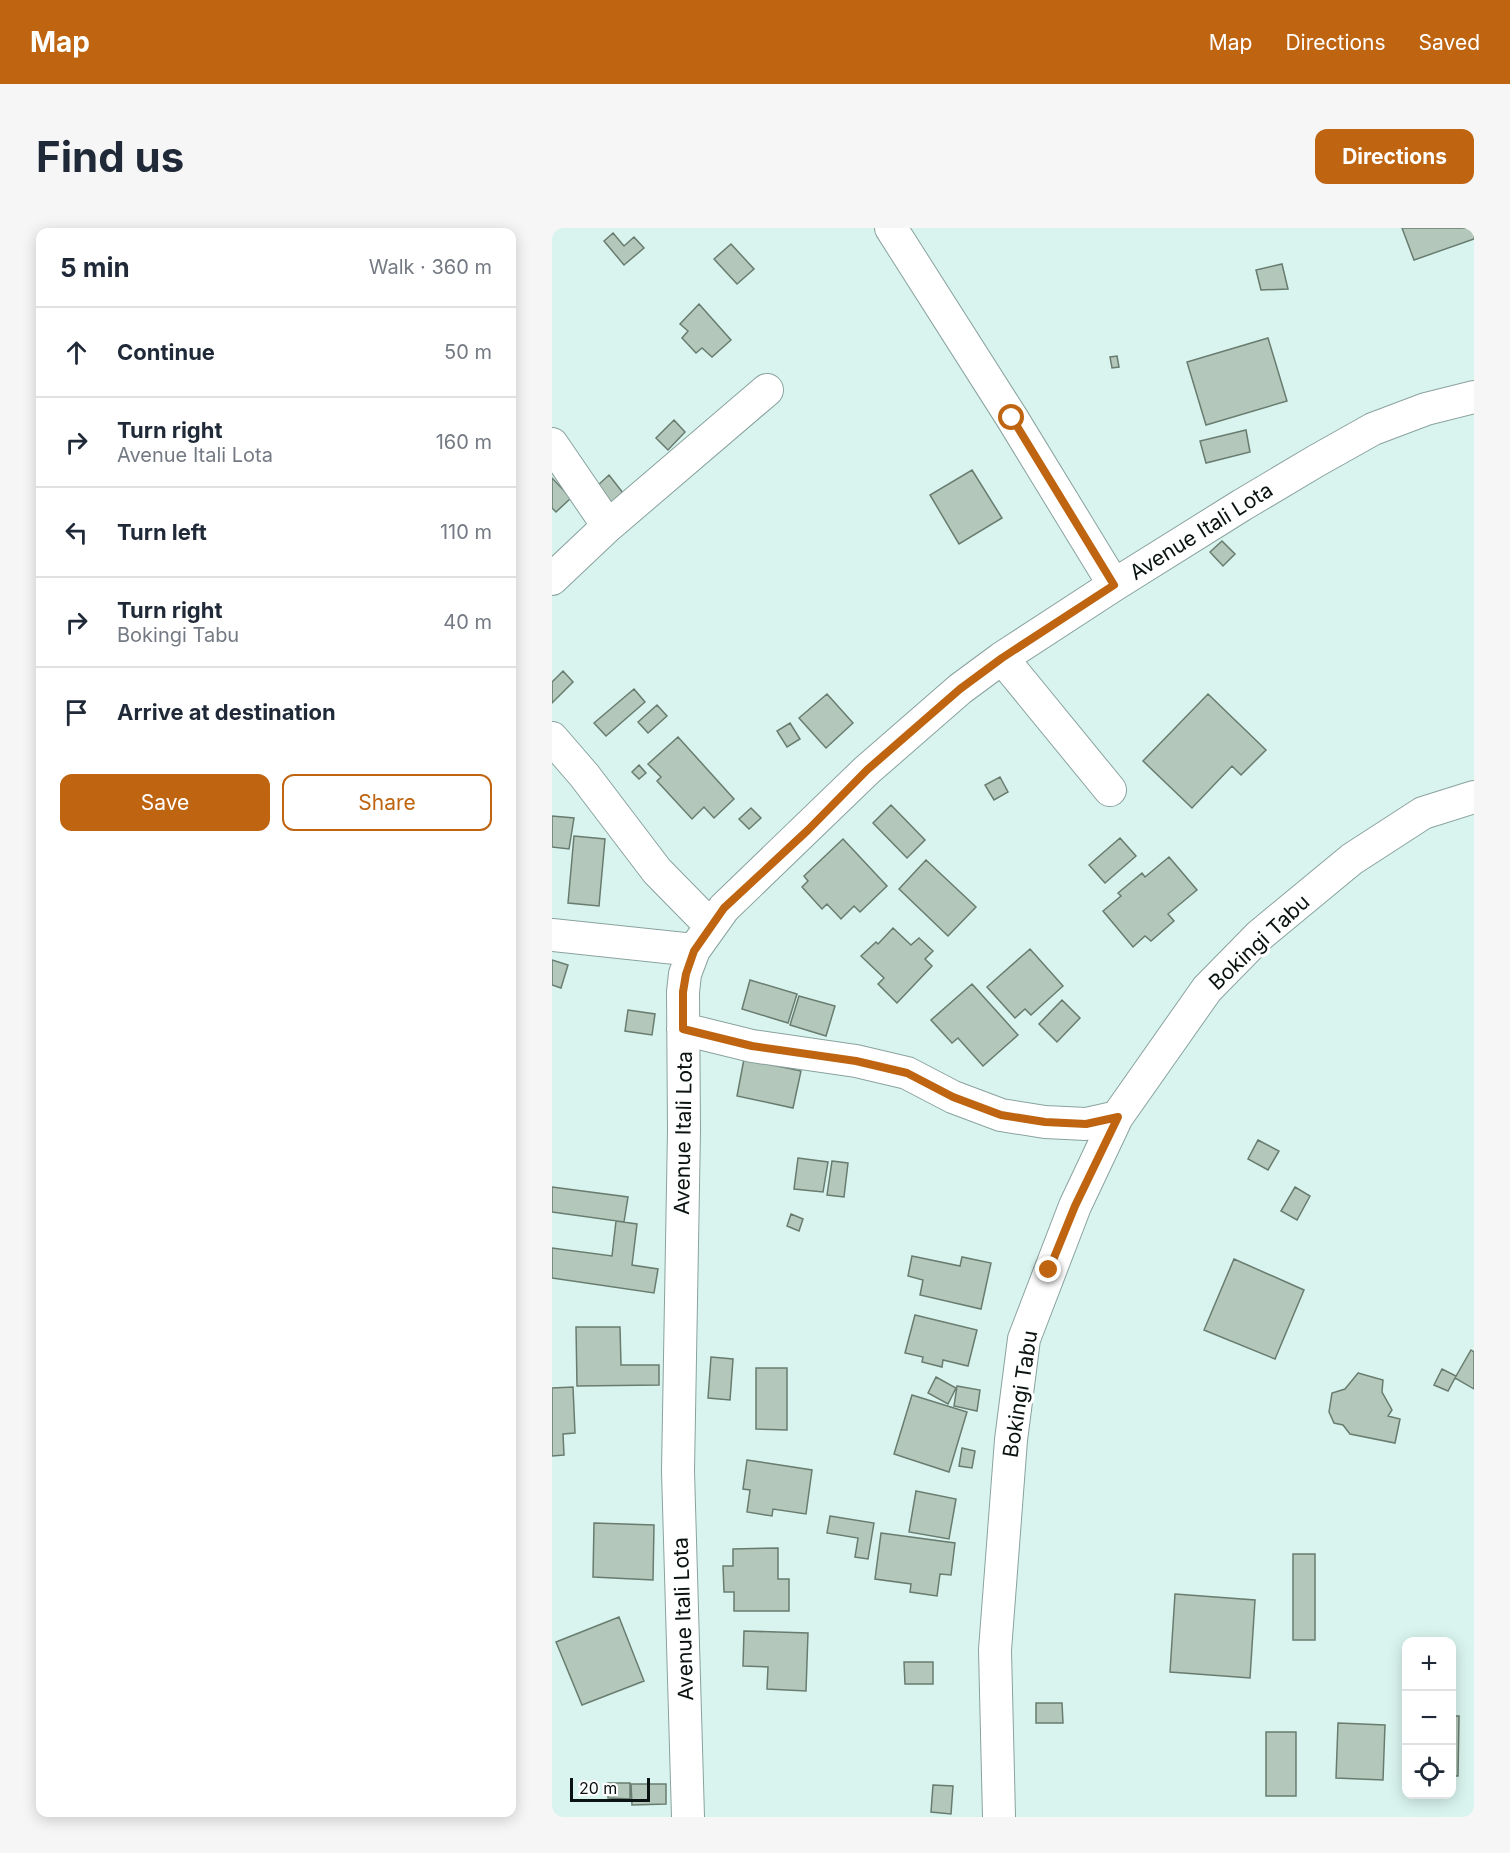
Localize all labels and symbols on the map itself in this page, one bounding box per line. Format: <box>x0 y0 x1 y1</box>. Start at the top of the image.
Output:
route start <box>998 404 1024 430</box>
street label: Avenue Itali Lota <box>1125 477 1277 585</box>
street label: Bokingi Tabu <box>1204 889 1314 995</box>
street label: Avenue Itali Lota <box>669 1051 697 1215</box>
route end <box>1035 1256 1061 1282</box>
street label: Bokingi Tabu <box>998 1329 1042 1459</box>
street label: Avenue Itali Lota <box>668 1537 698 1701</box>
scale bar <box>570 1775 650 1802</box>

